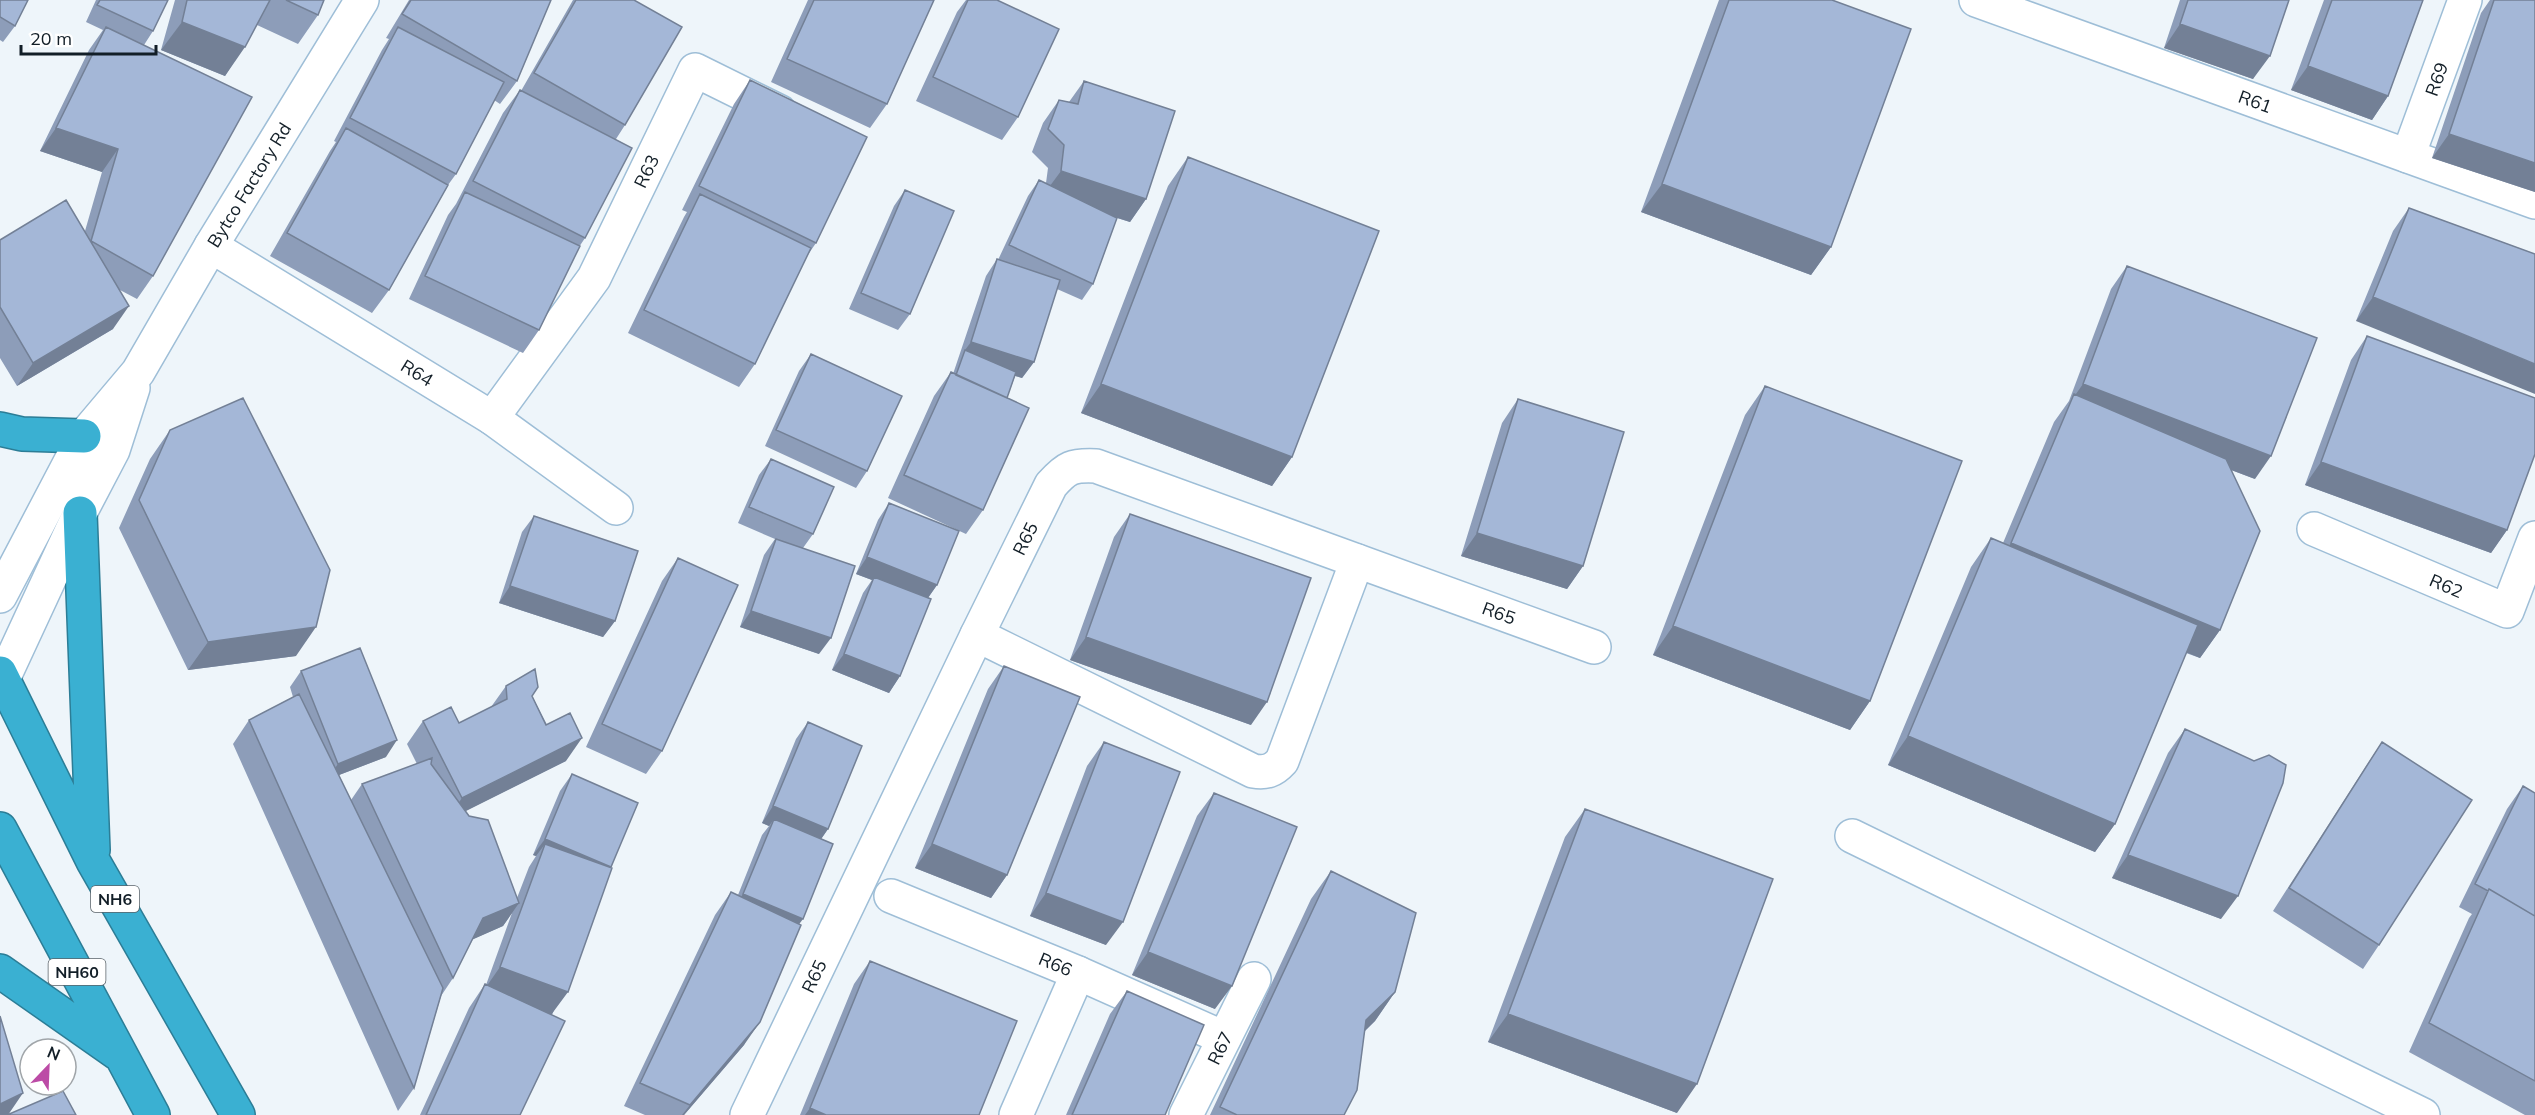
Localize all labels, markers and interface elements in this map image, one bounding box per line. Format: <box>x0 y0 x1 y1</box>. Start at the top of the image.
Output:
scale bar <box>21 18 156 56</box>
text: 20 m <box>30 27 72 50</box>
street label: R69 <box>2419 59 2453 99</box>
street label: R61 <box>2235 84 2275 118</box>
street label: Bytco Factory Rd <box>202 118 296 251</box>
street label: R63 <box>628 151 664 192</box>
street label: R64 <box>397 354 438 391</box>
street label: R65 <box>1007 518 1043 559</box>
street label: R62 <box>2426 568 2467 603</box>
street label: R65 <box>1479 596 1519 629</box>
road number: NH6 <box>91 886 139 912</box>
street label: R66 <box>1035 947 1076 981</box>
street label: R65 <box>796 956 831 996</box>
road number: NH60 <box>48 959 106 985</box>
street label: R67 <box>1202 1028 1237 1068</box>
north arrow <box>18 1037 78 1097</box>
text: N <box>44 1042 63 1065</box>

